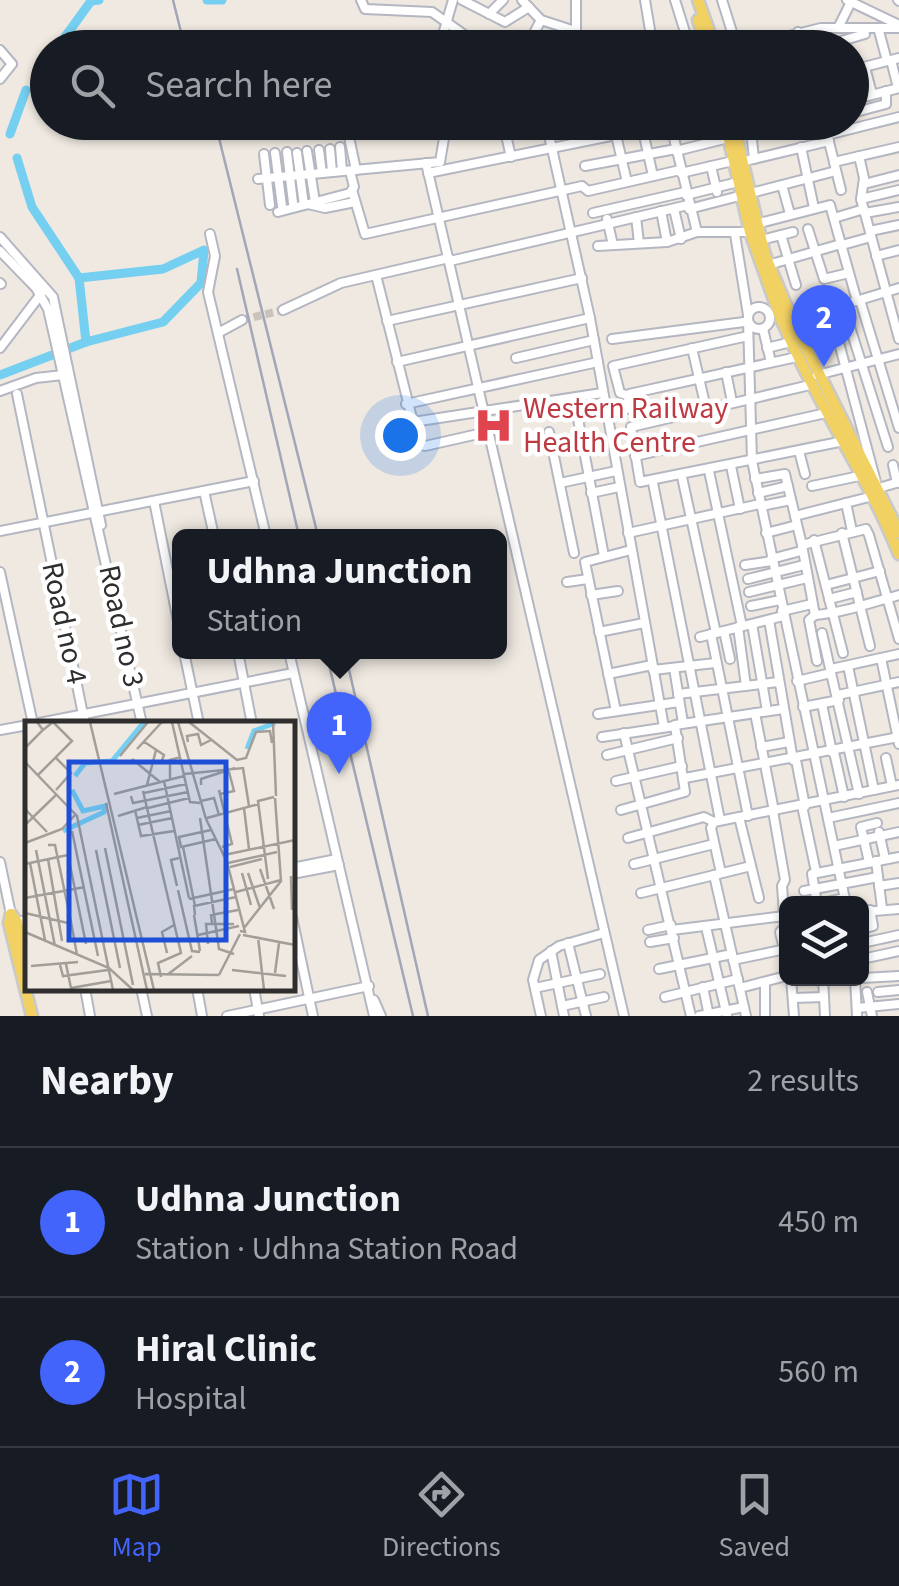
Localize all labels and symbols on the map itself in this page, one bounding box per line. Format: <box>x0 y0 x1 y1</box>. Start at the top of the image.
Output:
pin: 2 <box>792 284 856 367</box>
place label: Western Railway Health Centre <box>523 387 728 464</box>
hospital icon: Western Railway Health Centre <box>472 404 514 446</box>
your location <box>375 410 426 461</box>
street label: Road no 4 <box>31 558 98 688</box>
street label: Road no 3 <box>88 561 155 691</box>
pin: 1 <box>306 692 372 774</box>
inset map <box>25 721 295 991</box>

